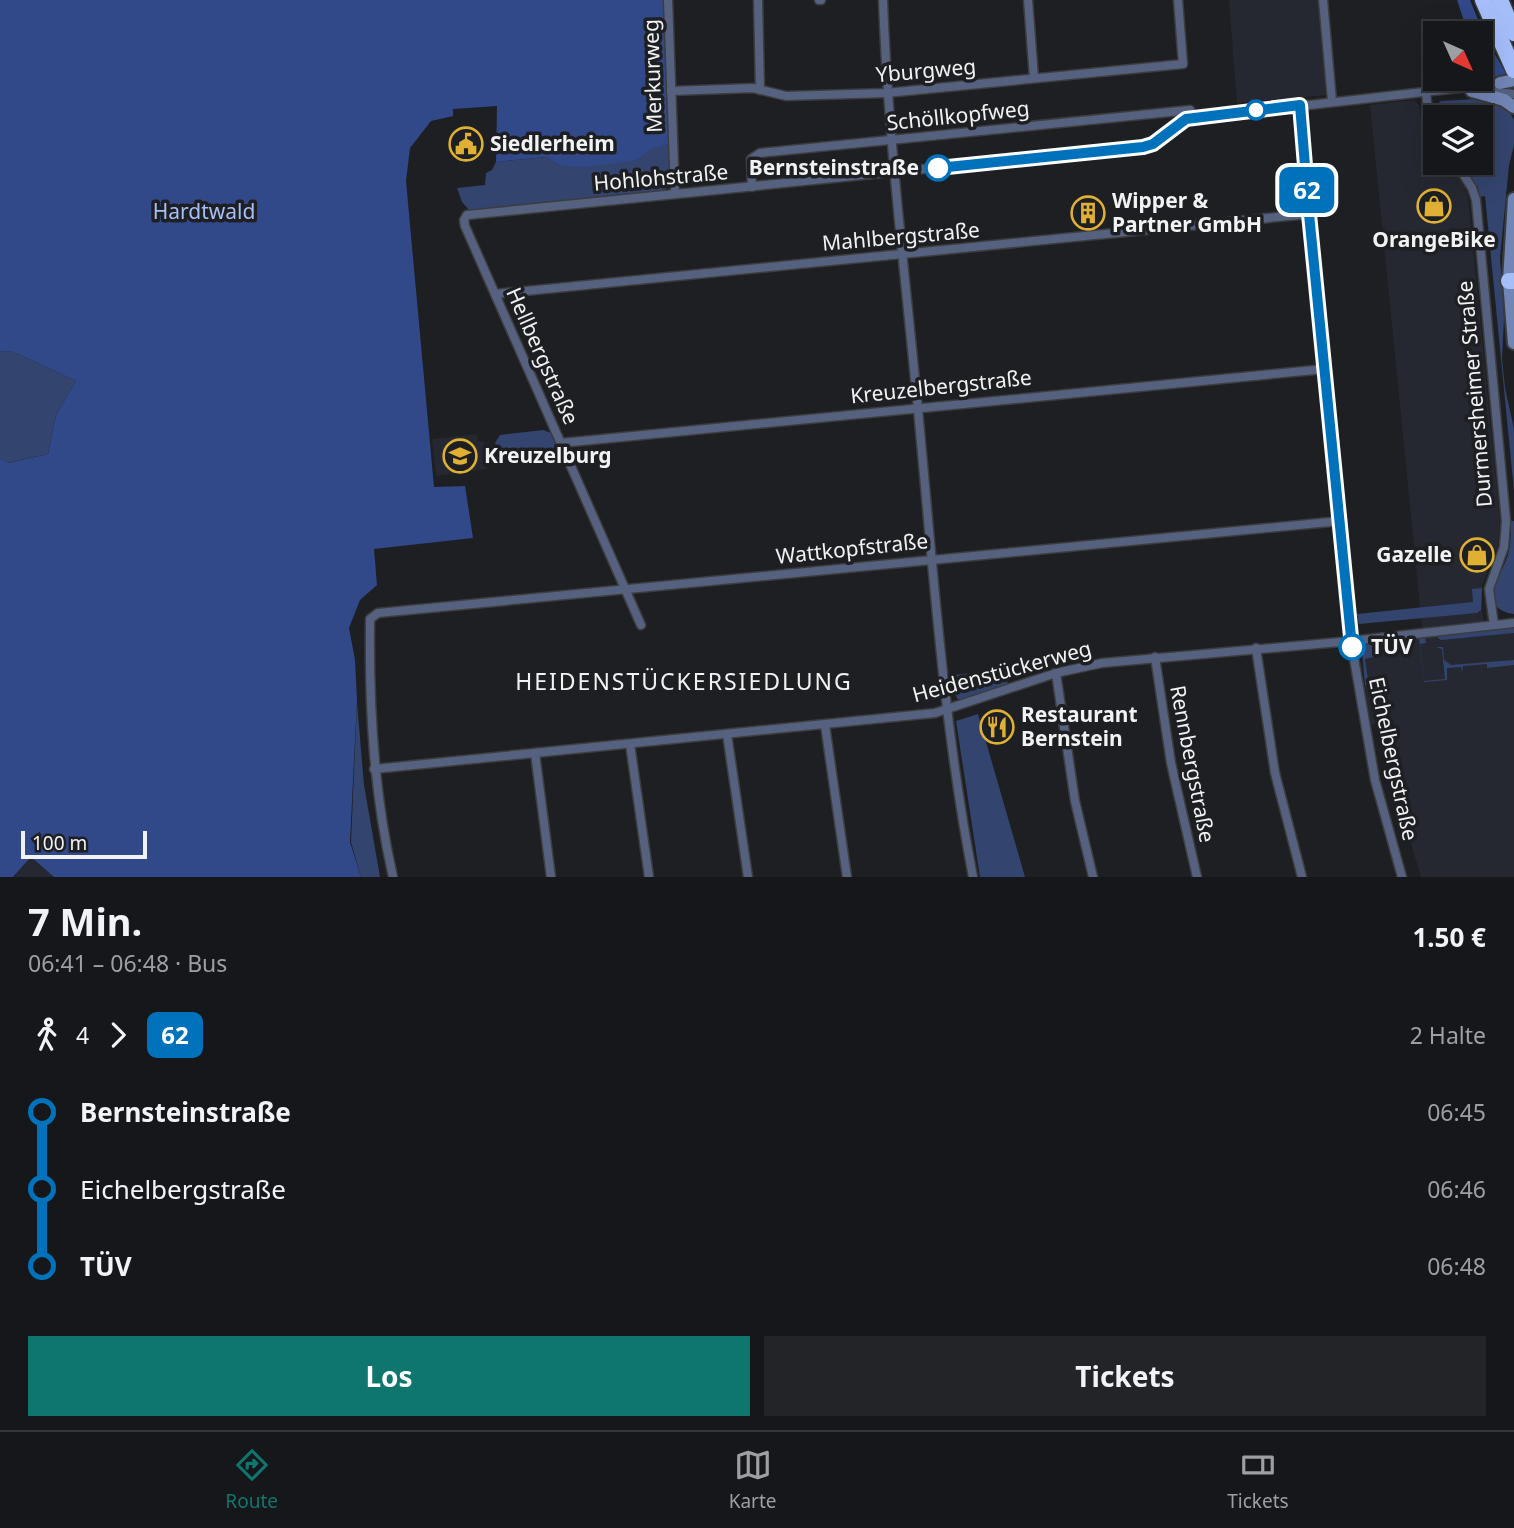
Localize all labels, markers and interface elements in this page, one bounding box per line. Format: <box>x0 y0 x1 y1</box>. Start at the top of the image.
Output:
street label: Merkurweg <box>636 19 668 133</box>
north arrow <box>1423 21 1493 91</box>
map controls <box>1423 21 1493 175</box>
street label: Yburgweg <box>875 52 977 88</box>
street label: Schöllkopfweg <box>885 94 1031 136</box>
unlabelled marker <box>1246 100 1266 120</box>
button: layers <box>1423 105 1493 175</box>
public building icon: Siedlerheim <box>447 125 485 163</box>
place label: Siedlerheim <box>490 129 615 157</box>
place label: Bernsteinstraße <box>749 153 919 181</box>
marker: Bernsteinstraße <box>925 155 951 181</box>
street label: Hohlohstraße <box>592 157 729 197</box>
line badge: 62 <box>1276 167 1338 213</box>
text: 62 <box>1293 173 1321 206</box>
place label: Wipper & Partner GmbH <box>1112 186 1262 238</box>
shop icon: OrangeBike <box>1415 187 1453 225</box>
building icon: Wipper & Partner GmbH <box>1069 194 1107 232</box>
park label: Hardtwald <box>153 197 255 225</box>
street label: Mahlbergstraße <box>821 215 981 257</box>
place label: OrangeBike <box>1372 225 1496 253</box>
street label: Durmersheimer Straße <box>1450 280 1498 509</box>
street label: Hellbergstraße <box>500 283 586 429</box>
street label: Kreuzelbergstraße <box>849 363 1033 409</box>
school or university icon: Kreuzelburg <box>441 437 479 475</box>
place label: Kreuzelburg <box>484 441 612 469</box>
street label: Wattkopfstraße <box>774 526 929 570</box>
shop icon: Gazelle <box>1458 536 1496 574</box>
place label: Gazelle <box>1376 540 1452 568</box>
place label: TÜV <box>1371 632 1413 660</box>
street label: Heidenstückerweg <box>909 634 1094 708</box>
marker: TÜV <box>1339 634 1365 660</box>
district label: HEIDENSTÜCKERSIEDLUNG <box>515 665 853 697</box>
street label: Eichelbergstraße <box>1363 675 1425 843</box>
street label: Rennbergstraße <box>1164 683 1222 845</box>
place label: Restaurant Bernstein <box>1021 700 1138 752</box>
restaurant icon: Restaurant Bernstein <box>978 708 1016 746</box>
scale bar <box>21 828 147 860</box>
text: 100 m <box>32 830 87 856</box>
text: 7 Min. <box>28 895 142 947</box>
text: 1.50 € <box>1412 919 1486 955</box>
text: 06:41 – 06:48 · Bus <box>28 947 227 979</box>
icon: walk <box>28 1016 66 1054</box>
icon: forward <box>99 1016 137 1054</box>
text: 62 <box>161 1018 189 1051</box>
text: 4 <box>76 1019 89 1051</box>
text: 2 Halte <box>1410 1019 1486 1051</box>
text: Bernsteinstraße <box>80 1094 291 1130</box>
text: 06:45 <box>1427 1096 1486 1128</box>
text: Eichelbergstraße <box>80 1171 286 1207</box>
text: 06:46 <box>1427 1173 1486 1205</box>
text: TÜV <box>80 1248 132 1284</box>
text: 06:48 <box>1427 1250 1486 1282</box>
button: Los <box>28 1336 750 1416</box>
button: Tickets <box>764 1336 1486 1416</box>
tab: Route <box>225 1446 278 1514</box>
tab: Karte <box>729 1446 777 1514</box>
tab: Tickets <box>1227 1446 1289 1514</box>

